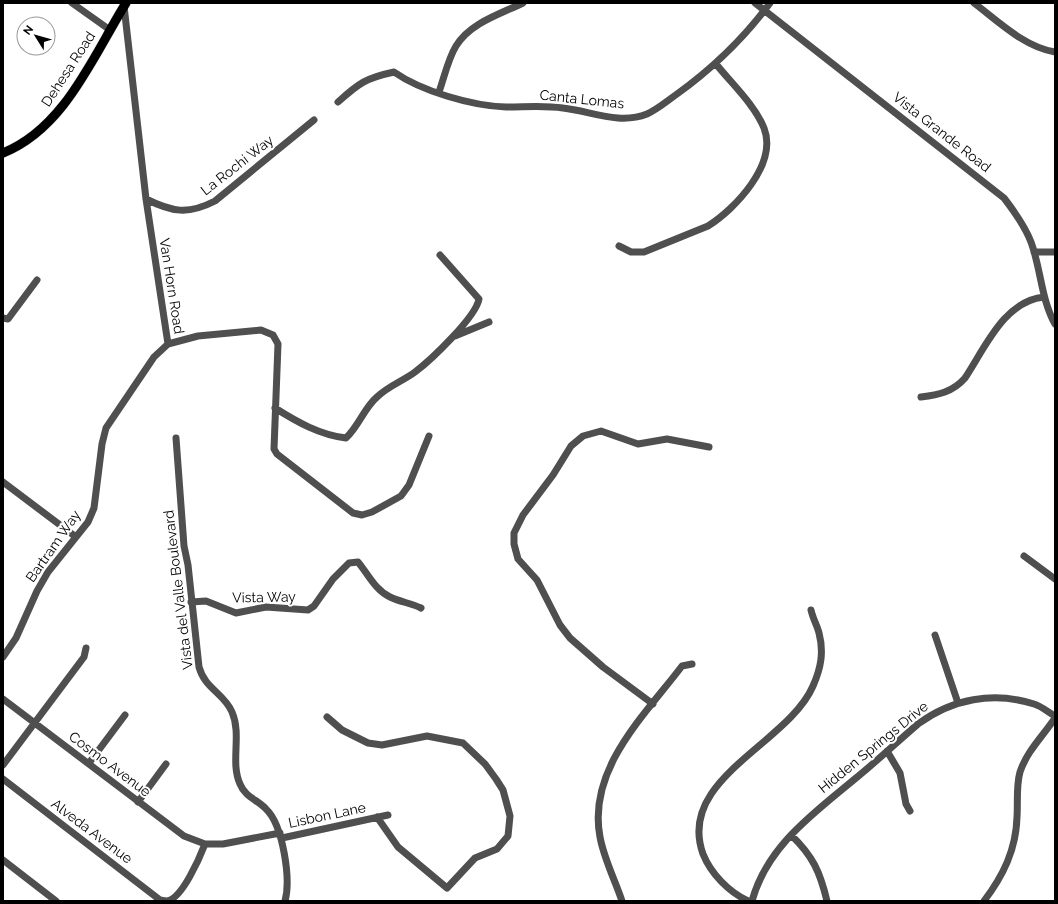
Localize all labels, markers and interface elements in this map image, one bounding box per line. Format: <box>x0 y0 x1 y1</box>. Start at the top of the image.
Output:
north arrow <box>16 16 56 56</box>
text: N <box>21 23 36 38</box>
street label: Dehesa Road <box>38 29 98 109</box>
street label: Canta Lomas <box>539 87 625 111</box>
street label: Vista Grande Road <box>890 89 994 175</box>
street label: La Rochi Way <box>198 132 277 198</box>
street label: Van Horn Road <box>157 237 187 335</box>
street label: Bartram Way <box>22 507 84 585</box>
street label: Vista del Valle Boulevard <box>160 509 196 671</box>
street label: Vista Way <box>232 588 296 606</box>
street label: Hidden Springs Drive <box>815 698 931 796</box>
street label: Cosmo Avenue <box>66 728 154 800</box>
street label: Alveda Avenue <box>48 795 136 867</box>
street label: Lisbon Lane <box>287 799 367 831</box>

